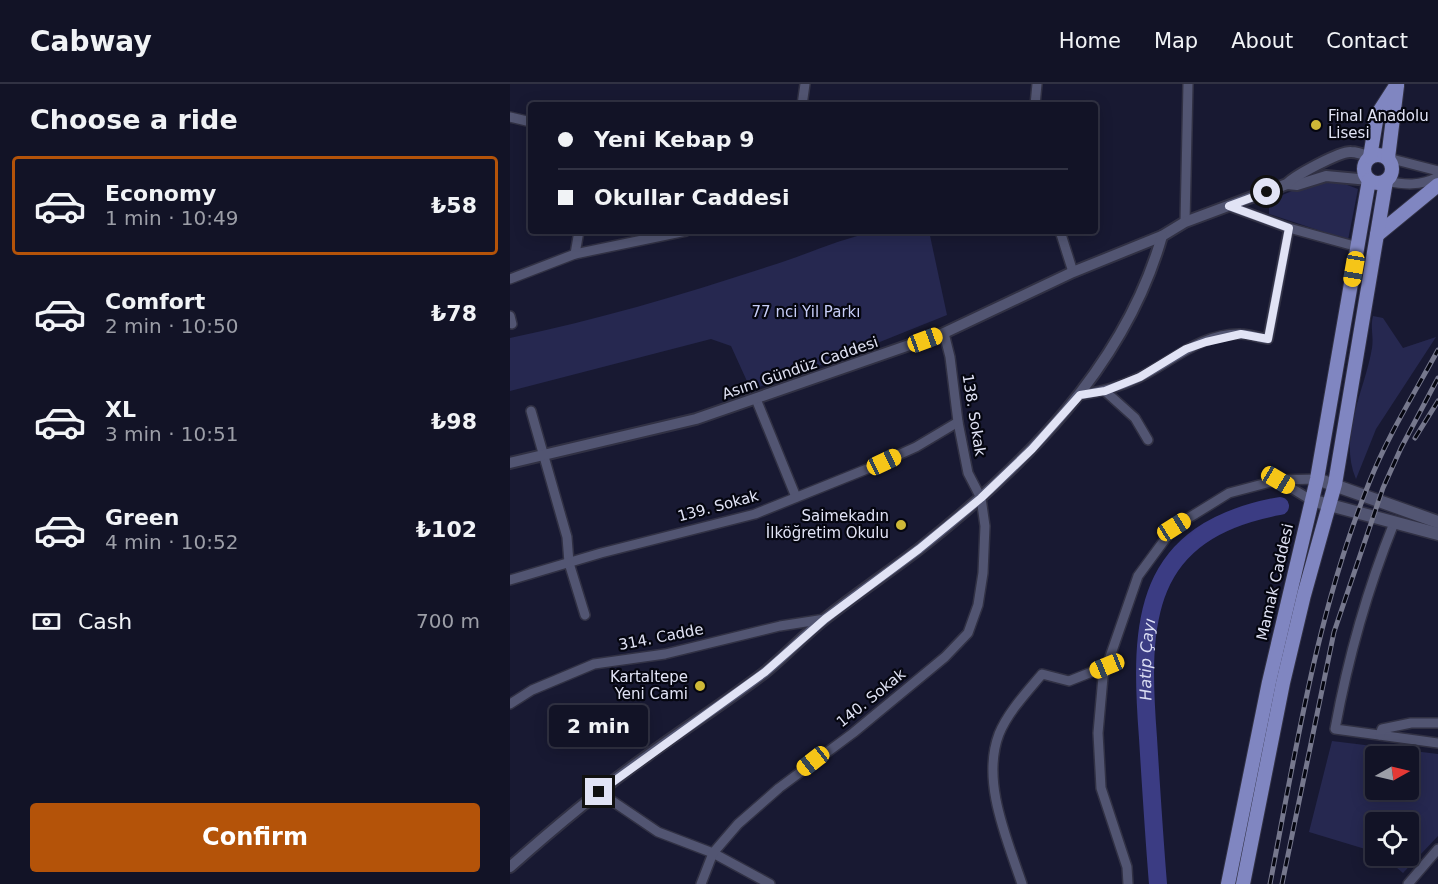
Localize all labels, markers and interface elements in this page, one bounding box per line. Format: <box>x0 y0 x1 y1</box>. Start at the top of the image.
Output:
text: Cabway <box>30 25 152 58</box>
text: Home <box>1059 29 1121 53</box>
text: Map <box>1154 29 1198 53</box>
text: About <box>1231 29 1293 53</box>
text: Contact <box>1326 29 1408 53</box>
text: Choose a ride <box>30 104 238 135</box>
place label: Final Anadolu Lisesi <box>1328 107 1429 142</box>
marker: Final Anadolu Lisesi <box>1309 118 1323 132</box>
text: Yeni Kebap 9 <box>594 127 755 152</box>
route start <box>1253 178 1280 205</box>
icon: car <box>33 179 87 233</box>
text: Economy <box>105 181 216 206</box>
text: Okullar Caddesi <box>594 185 789 210</box>
text: ₺58 <box>431 193 477 218</box>
text: 1 min · 10:49 <box>105 206 239 230</box>
car <box>1342 250 1366 288</box>
icon: car <box>33 287 87 341</box>
text: Comfort <box>105 289 205 314</box>
text: ₺78 <box>431 301 477 326</box>
park label: 77 nci Yil Parkı <box>752 303 860 321</box>
text: 2 min · 10:50 <box>105 314 239 338</box>
car <box>905 325 945 355</box>
street label: Asım Gündüz Caddesi <box>720 333 880 403</box>
street label: 138. Sokak <box>959 373 989 458</box>
icon: car <box>33 395 87 449</box>
text: XL <box>105 397 136 422</box>
text: ₺98 <box>431 409 477 434</box>
text: 3 min · 10:51 <box>105 422 239 446</box>
car <box>864 446 904 478</box>
car <box>1258 463 1298 497</box>
street label: 139. Sokak <box>676 486 761 525</box>
icon: car <box>33 503 87 557</box>
text: Green <box>105 505 179 530</box>
place label: Saimekadın İlköğretim Okulu <box>766 507 889 542</box>
car <box>1154 510 1194 544</box>
text: ₺102 <box>416 517 477 542</box>
marker: Saimekadın İlköğretim Okulu <box>894 518 908 532</box>
street label: Mamak Caddesi <box>1253 522 1297 642</box>
text: 4 min · 10:52 <box>105 530 239 554</box>
icon: cash <box>30 605 63 638</box>
text: Cash <box>78 609 132 634</box>
text: 700 m <box>416 609 480 633</box>
water label: Hatip Çayı <box>1136 617 1159 701</box>
street label: 314. Cadde <box>617 620 705 654</box>
car <box>1087 651 1127 681</box>
street label: 140. Sokak <box>833 665 909 731</box>
place label: Kartaltepe Yeni Cami <box>610 668 688 703</box>
marker: Kartaltepe Yeni Cami <box>693 679 707 693</box>
callout: 2 min <box>550 705 648 747</box>
text: 2 min <box>567 714 630 738</box>
car <box>793 743 833 779</box>
north arrow <box>1365 746 1419 800</box>
map controls <box>1365 746 1419 866</box>
route end <box>585 778 612 805</box>
button: Confirm <box>30 803 480 872</box>
button: locate <box>1365 812 1419 866</box>

